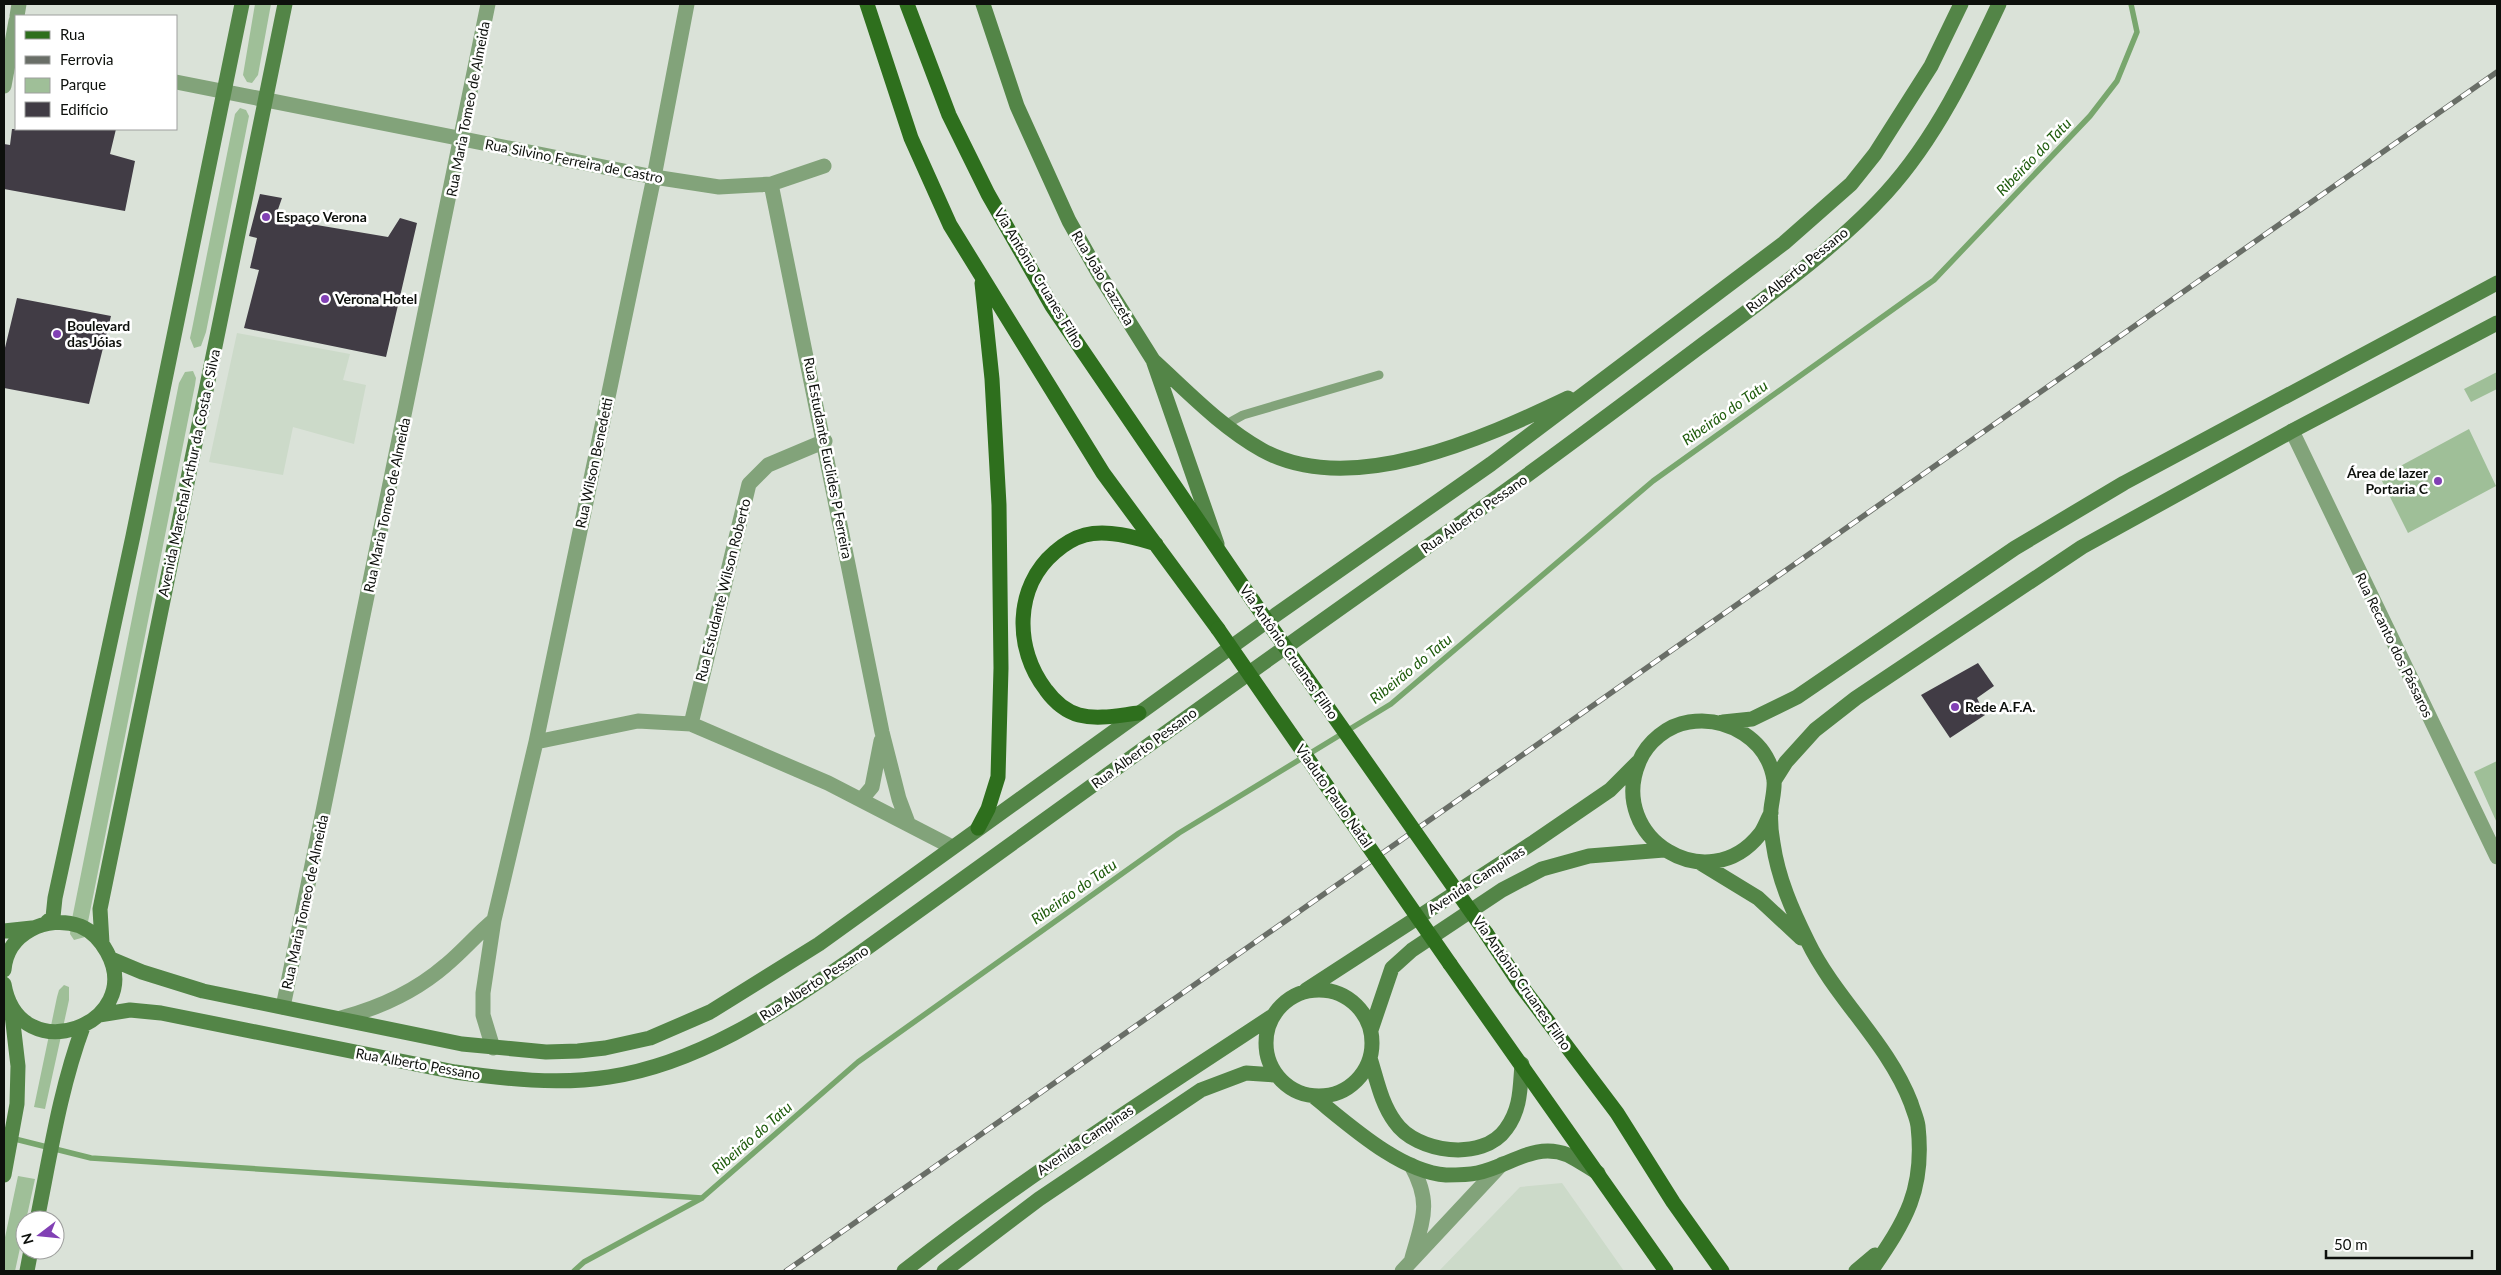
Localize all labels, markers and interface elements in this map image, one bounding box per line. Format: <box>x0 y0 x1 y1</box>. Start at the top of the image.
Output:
legend <box>15 15 178 130</box>
street label: Rua Maria Tomeo de Almeida <box>442 20 493 198</box>
text: Rua <box>60 25 85 43</box>
text: Ferrovia <box>60 50 113 68</box>
text: Parque <box>60 75 106 93</box>
text: Edifício <box>60 100 108 118</box>
water label: Ribeirão do Tatu <box>1992 114 2075 199</box>
street label: Rua Silvino Ferreira de Castro <box>484 135 665 186</box>
street label: Via Antônio Cruanes Filho <box>991 205 1088 351</box>
place label: Espaço Verona <box>276 208 367 225</box>
marker: Espaço Verona <box>260 211 272 223</box>
street label: Rua Alberto Pessano <box>1742 223 1851 316</box>
street label: Rua João Gazzeta <box>1068 227 1138 328</box>
place label: Verona Hotel <box>334 290 417 307</box>
marker: Verona Hotel <box>319 293 331 305</box>
place label: Boulevard das Jóias <box>67 317 130 350</box>
marker: Boulevard das Jóias <box>51 328 63 340</box>
street label: Avenida Marechal Arthur da Costa e Silva <box>154 348 223 598</box>
street label: Rua Estudante Euclides P Ferreira <box>801 356 856 560</box>
water label: Ribeirão do Tatu <box>1678 376 1771 448</box>
street label: Rua Wilson Benedetti <box>571 396 616 530</box>
street label: Rua Maria Tomeo de Almeida <box>360 416 413 594</box>
place label: Área de lazer Portaria C <box>2346 464 2429 497</box>
street label: Rua Alberto Pessano <box>1417 470 1530 557</box>
marker: Área de lazer Portaria C <box>2432 475 2444 487</box>
street label: Rua Estudante Wilson Roberto <box>692 497 754 683</box>
street label: Rua Recanto dos Pássaros <box>2352 570 2437 720</box>
street label: Via Antônio Cruanes Filho <box>1237 581 1342 722</box>
water label: Ribeirão do Tatu <box>1366 630 1455 707</box>
place label: Rede A.F.A. <box>1965 698 2036 715</box>
marker: Rede A.F.A. <box>1949 701 1961 713</box>
street label: Rua Alberto Pessano <box>1088 704 1200 792</box>
street label: Viaduto Paulo Natal <box>1292 741 1376 851</box>
street label: Rua Maria Tomeo de Almeida <box>278 813 331 991</box>
street label: Avenida Campinas <box>1424 842 1528 917</box>
water label: Ribeirão do Tatu <box>1027 855 1120 927</box>
street label: Via Antônio Cruanes Filho <box>1470 912 1575 1053</box>
street label: Rua Alberto Pessano <box>756 941 871 1024</box>
street label: Rua Alberto Pessano <box>354 1044 482 1083</box>
water label: Ribeirão do Tatu <box>707 1097 795 1177</box>
street label: Avenida Campinas <box>1033 1101 1136 1178</box>
north arrow <box>15 1210 65 1260</box>
scale bar <box>2326 1228 2472 1260</box>
text: N <box>17 1231 37 1246</box>
text: 50 m <box>2334 1235 2368 1253</box>

